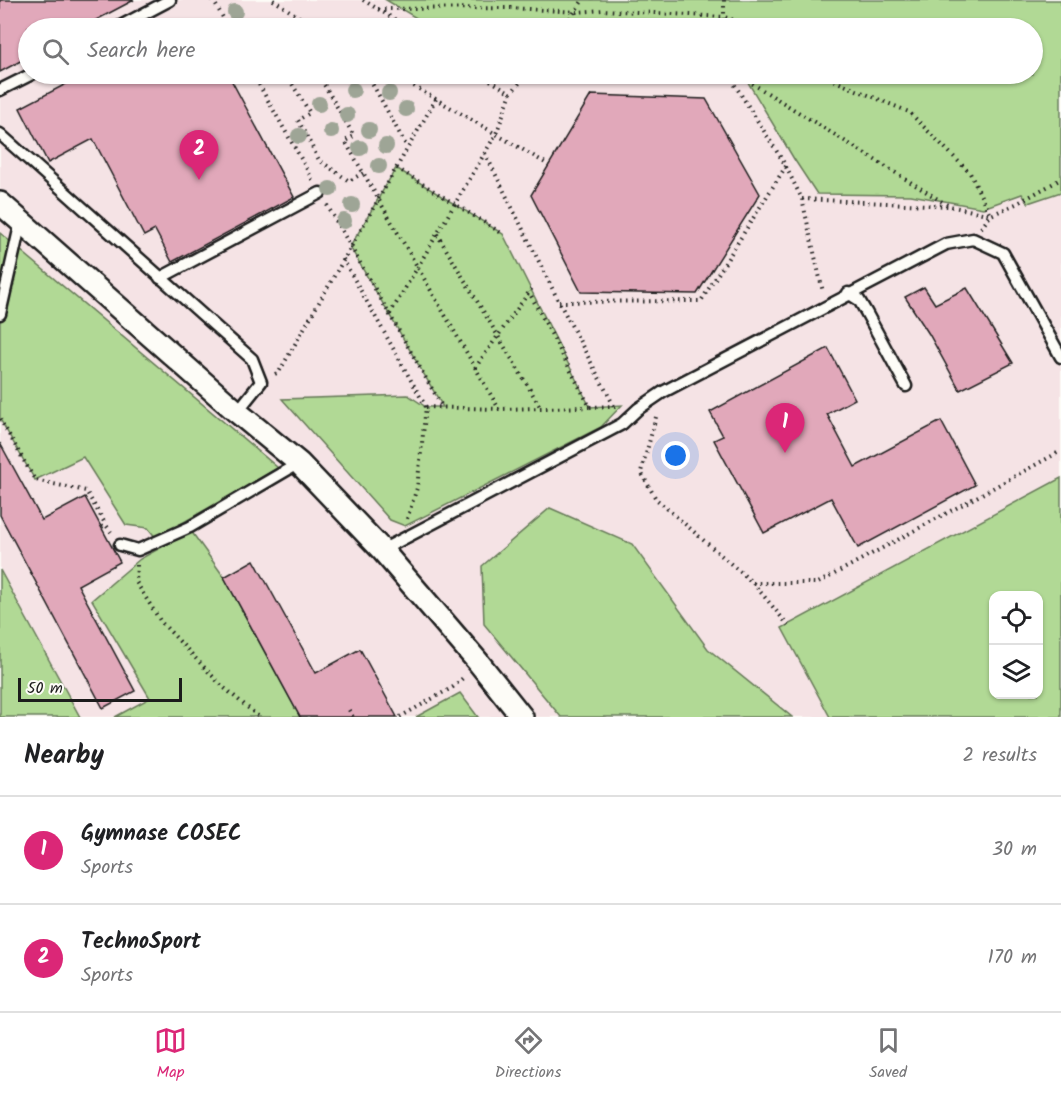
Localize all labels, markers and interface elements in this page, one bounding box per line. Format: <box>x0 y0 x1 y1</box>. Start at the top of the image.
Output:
search box <box>18 18 1043 84</box>
text: Search here <box>87 34 195 69</box>
icon: search <box>39 35 72 68</box>
pin: 2 <box>180 130 218 180</box>
pin: 1 <box>766 404 804 453</box>
your location <box>661 441 690 470</box>
map controls <box>989 591 1043 699</box>
button: locate <box>989 591 1043 645</box>
button: layers <box>989 645 1043 699</box>
scale bar <box>18 675 182 702</box>
text: 50 m <box>27 676 63 701</box>
text: Nearby <box>24 735 104 777</box>
text: 2 results <box>962 740 1037 772</box>
text: Gymnase COSEC <box>81 817 242 852</box>
text: 1 <box>40 834 47 866</box>
text: 30 m <box>992 834 1037 866</box>
text: Sports <box>81 852 133 884</box>
text: TechnoSport <box>81 925 201 960</box>
text: 2 <box>38 942 49 974</box>
text: 170 m <box>988 942 1037 974</box>
text: Sports <box>81 960 133 992</box>
tab: Map <box>154 1024 187 1085</box>
tab: Directions <box>495 1024 561 1085</box>
tab: Saved <box>869 1024 907 1085</box>

